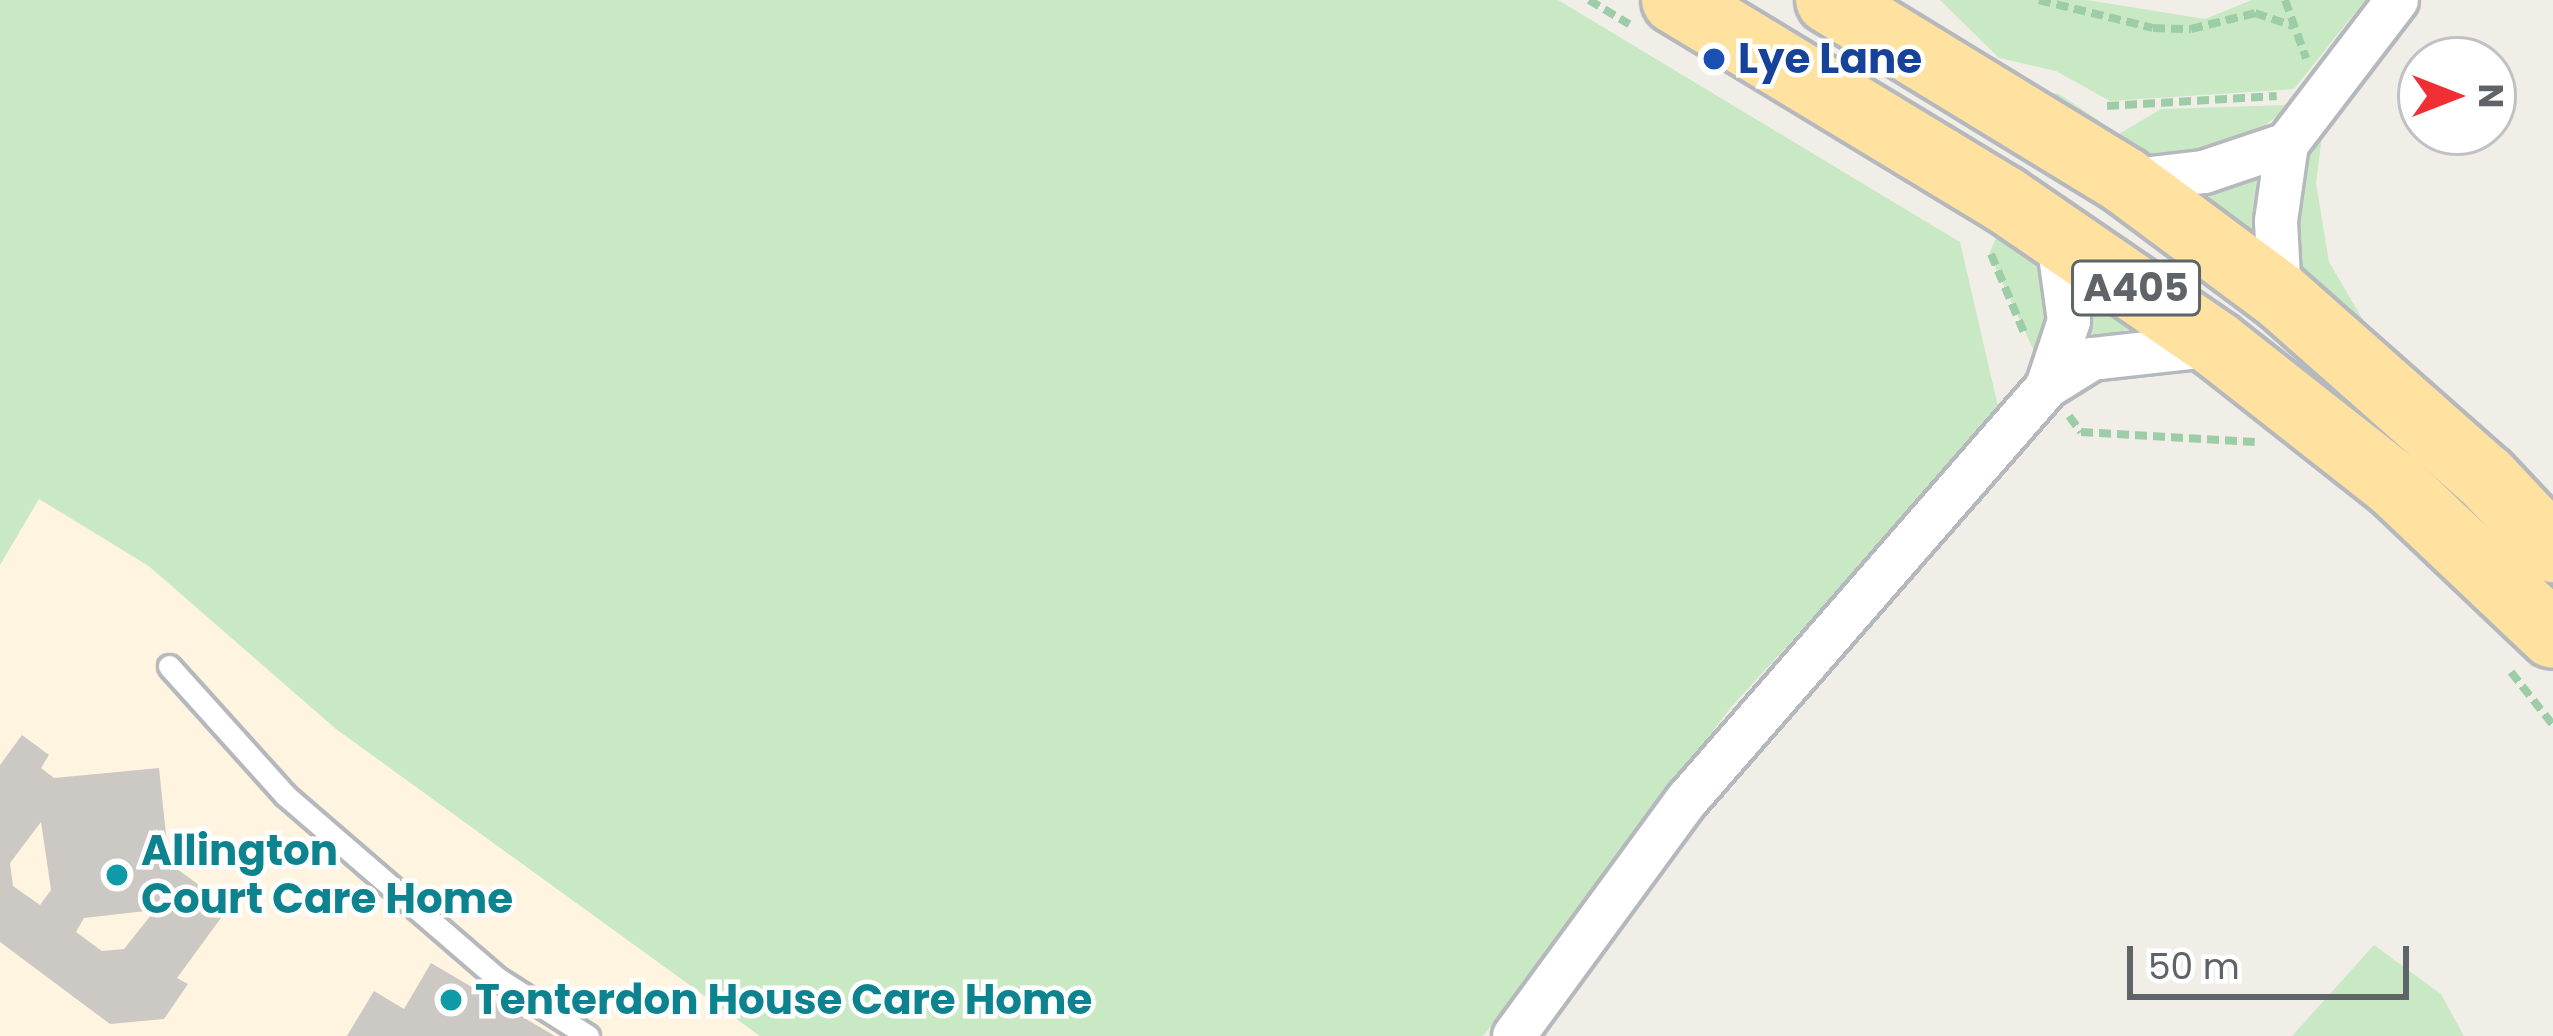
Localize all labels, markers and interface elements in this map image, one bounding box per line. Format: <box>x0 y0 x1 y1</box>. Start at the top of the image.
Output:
place label: Lye Lane <box>1738 34 1922 84</box>
north arrow <box>2397 36 2517 156</box>
marker: Lye Lane <box>1701 46 1727 72</box>
text: N <box>2467 84 2514 108</box>
road number: A405 <box>2070 255 2202 321</box>
place label: Allington Court Care Home <box>141 826 513 924</box>
marker: Allington Court Care Home <box>104 862 130 888</box>
scale bar <box>2133 922 2415 996</box>
text: 50 m <box>2148 941 2240 992</box>
place label: Tenterdon House Care Home <box>475 975 1092 1025</box>
marker: Tenterdon House Care Home <box>438 987 464 1013</box>

